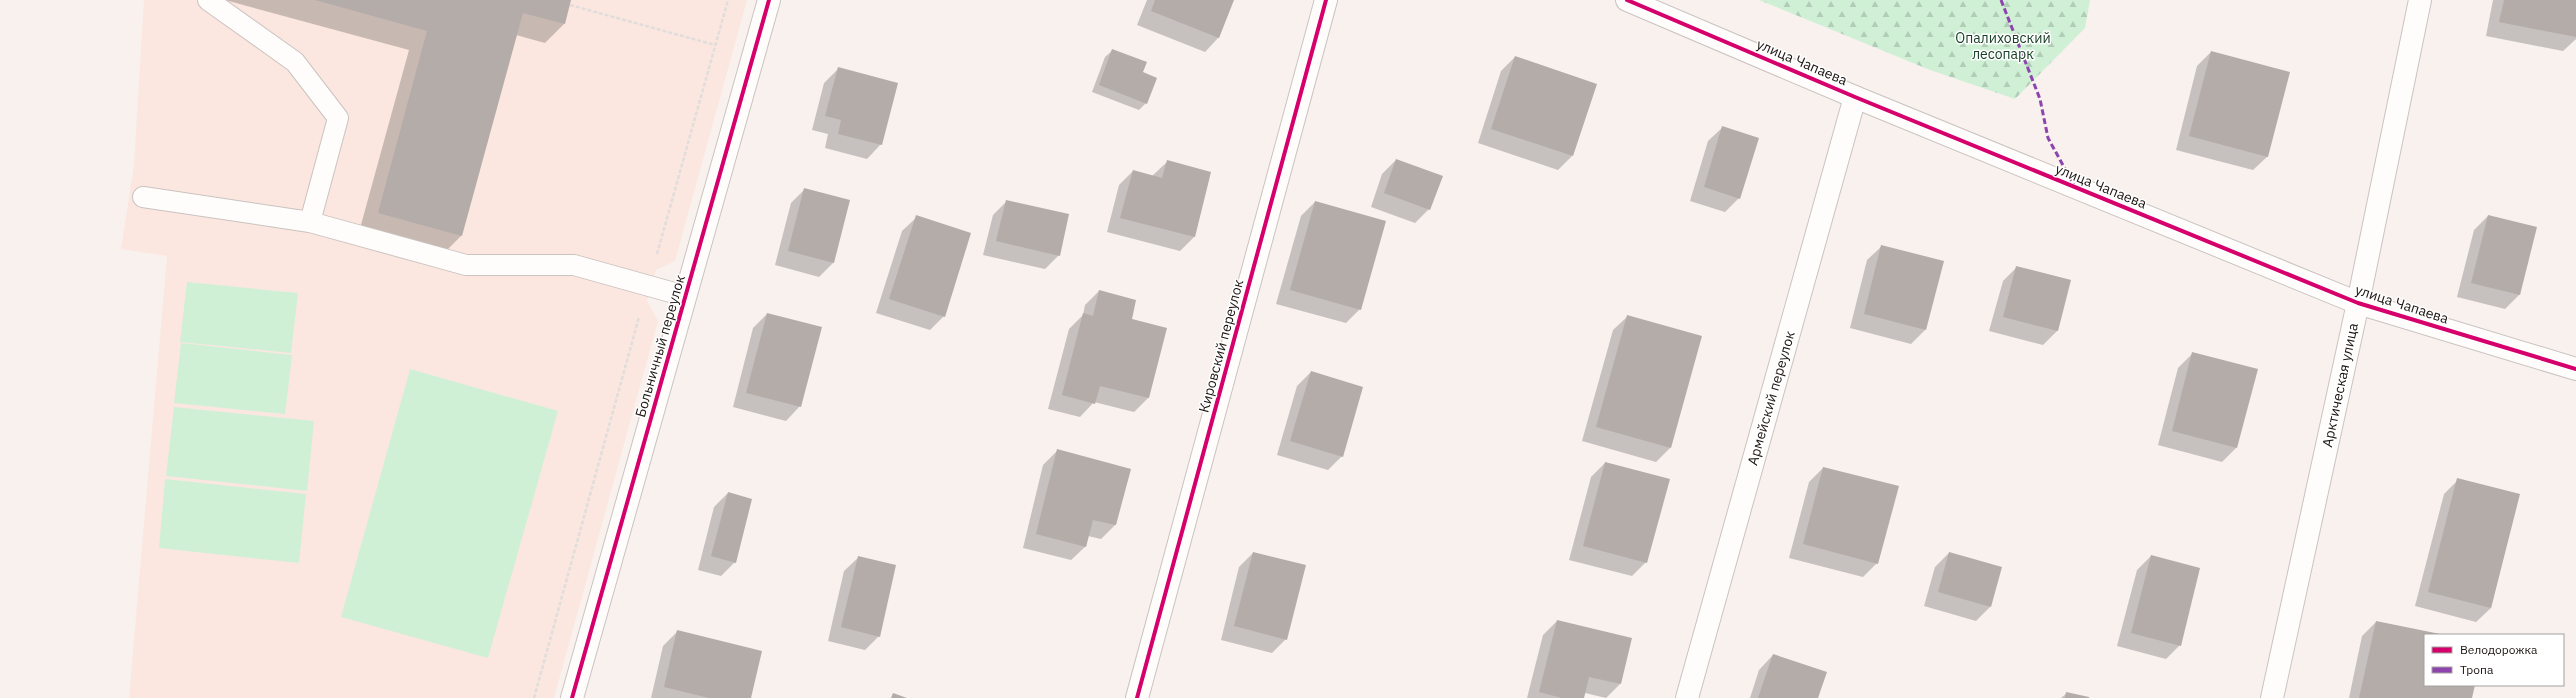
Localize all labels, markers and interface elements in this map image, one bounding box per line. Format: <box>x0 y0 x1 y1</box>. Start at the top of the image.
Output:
park label: Опалиховский лесопарк <box>1955 29 2051 63</box>
street label: улица Чапаева <box>1754 35 1851 89</box>
street label: улица Чапаева <box>2053 159 2150 213</box>
street label: Больничный переулок <box>631 272 689 419</box>
street label: Кировский переулок <box>1195 277 1248 415</box>
street label: улица Чапаева <box>2353 280 2451 328</box>
street label: Арктическая улица <box>2318 321 2362 449</box>
street label: Армейский переулок <box>1743 328 1799 467</box>
legend <box>2424 634 2564 686</box>
text: Велодорожка <box>2460 642 2538 657</box>
text: Тропа <box>2460 662 2494 677</box>

